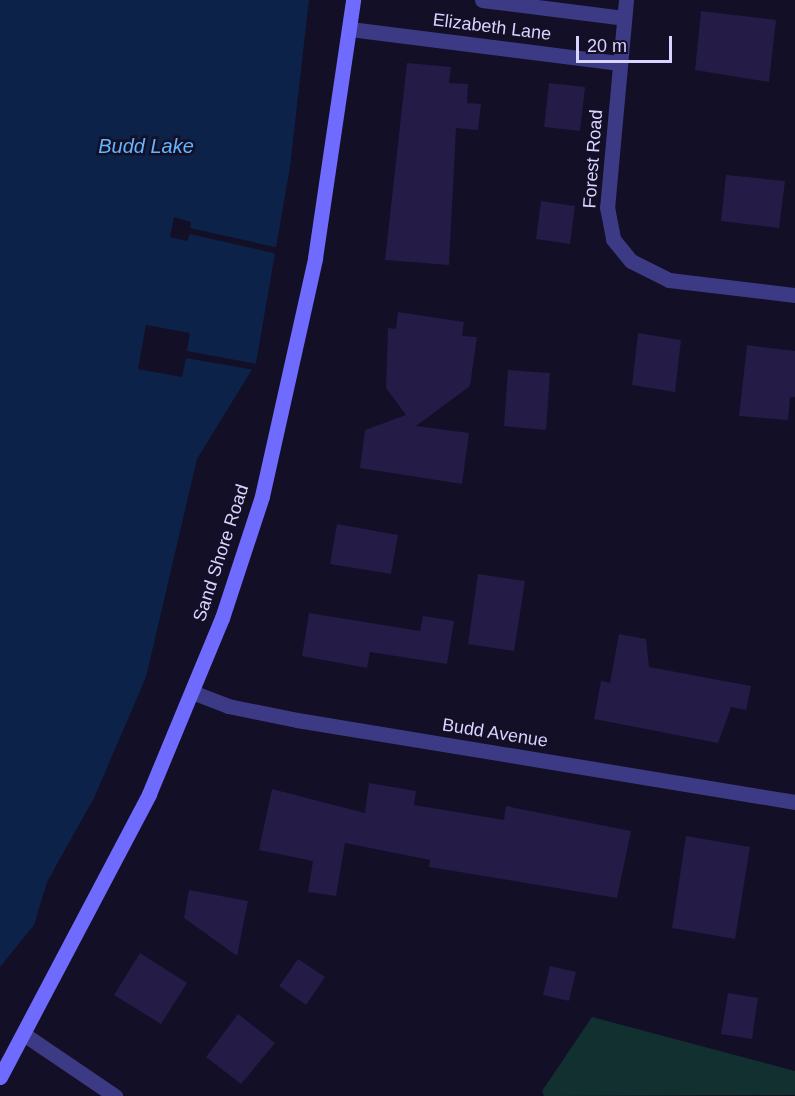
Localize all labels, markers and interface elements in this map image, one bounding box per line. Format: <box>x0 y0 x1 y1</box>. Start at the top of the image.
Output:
street label: Elizabeth Lane <box>432 9 552 45</box>
scale bar <box>579 24 675 62</box>
text: 20 m <box>587 36 627 56</box>
street label: Forest Road <box>579 109 607 209</box>
water label: Budd Lake <box>98 134 194 158</box>
street label: Sand Shore Road <box>189 482 253 624</box>
street label: Budd Avenue <box>440 714 550 752</box>

